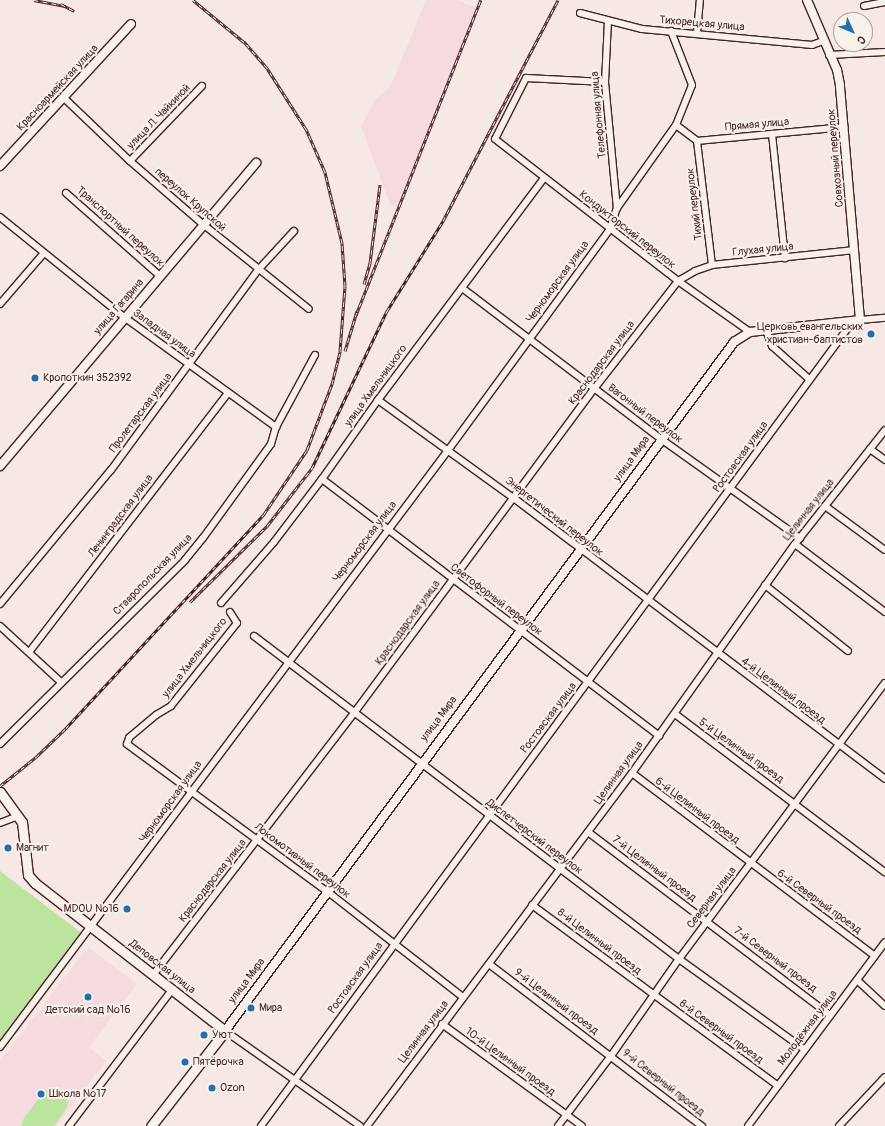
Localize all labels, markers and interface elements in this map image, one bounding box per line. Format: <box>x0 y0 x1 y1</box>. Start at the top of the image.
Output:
north arrow <box>833 12 873 52</box>
street label: Тихорецкая улица <box>659 14 745 34</box>
text: С <box>854 33 868 47</box>
street label: Красноармейская улица <box>15 42 101 134</box>
street label: Телефонная улица <box>589 71 609 159</box>
street label: улица Л. Чайкиной <box>125 82 193 152</box>
street label: Совхозный переулок <box>825 108 847 208</box>
street label: Прямая улица <box>724 116 790 134</box>
street label: переулок Крупской <box>152 165 228 235</box>
street label: Тихий переулок <box>684 167 706 241</box>
street label: Транспортный переулок <box>73 184 167 270</box>
street label: Кондукторский переулок <box>576 188 678 272</box>
street label: Черноморская улица <box>524 238 592 326</box>
street label: Глухая улица <box>732 240 794 260</box>
street label: улица Гагарина <box>91 276 147 338</box>
street label: Западная улица <box>130 307 198 361</box>
street label: Краснодарская улица <box>566 318 638 408</box>
place label: Церковь евангельских христиан-баптистов <box>757 321 863 347</box>
marker: Церковь евангельских христиан-баптистов <box>866 329 876 339</box>
street label: улица Хмельницкого <box>342 343 410 429</box>
place label: Кропоткин 352392 <box>43 371 132 385</box>
street label: Пролетарская улица <box>107 371 175 455</box>
marker: Кропоткин 352392 <box>30 373 40 383</box>
street label: Вагонный переулок <box>605 382 685 446</box>
street label: Ростовская улица <box>711 419 771 495</box>
street label: улица Мира <box>611 434 653 484</box>
street label: Ленинградская улица <box>86 472 156 560</box>
street label: Энергетический переулок <box>502 475 606 559</box>
street label: Целинная улица <box>781 476 837 544</box>
street label: Черноморская улица <box>330 499 400 585</box>
street label: Ставропольская улица <box>111 532 195 618</box>
street label: Светофорный переулок <box>447 561 545 639</box>
street label: Краснодарская улица <box>373 578 443 668</box>
street label: улица Хмельницкого <box>160 615 230 701</box>
street label: 4-й Целинный проезд <box>738 655 828 727</box>
street label: Ростовская улица <box>518 680 580 756</box>
street label: улица Мира <box>418 694 460 744</box>
street label: 5-й Целинный проезд <box>696 716 786 786</box>
street label: Целинная улица <box>592 739 646 807</box>
street label: Черноморская улица <box>137 758 205 846</box>
street label: 6-й Целинный проезд <box>652 775 742 847</box>
street label: Диспетчерский переулок <box>483 796 585 878</box>
street label: Локомотивный переулок <box>251 821 353 901</box>
street label: 7-й Целинный проезд <box>609 833 699 905</box>
street label: Краснодарская улица <box>176 837 250 925</box>
place label: Магнит <box>16 841 49 855</box>
marker: Магнит <box>3 843 13 853</box>
street label: Северная улица <box>685 865 739 931</box>
street label: 6-й Северный проезд <box>774 867 864 937</box>
place label: MDOU №16 <box>63 902 119 916</box>
marker: MDOU №16 <box>122 904 132 914</box>
street label: 8-й Целинный проезд <box>554 906 644 978</box>
street label: 7-й Северный проезд <box>731 924 819 996</box>
street label: Деповская улица <box>126 937 198 997</box>
street label: Ростовская улица <box>326 940 386 1016</box>
street label: улица Мира <box>226 956 268 1006</box>
street label: 9-й Целинный проезд <box>511 966 601 1038</box>
street label: Молодёжная улица <box>775 988 841 1068</box>
marker: Детский сад №16 <box>83 992 93 1002</box>
street label: 8-й Северный проезд <box>677 997 765 1067</box>
street label: Целинная улица <box>396 998 452 1066</box>
place label: Мира <box>259 1001 282 1015</box>
place label: Детский сад №16 <box>45 1003 131 1017</box>
marker: Мира <box>246 1003 256 1013</box>
street label: 10-й Целинный проезд <box>463 1025 557 1099</box>
place label: Уют <box>212 1028 233 1042</box>
marker: Уют <box>199 1030 209 1040</box>
street label: 9-й Северный проезд <box>619 1047 707 1119</box>
place label: Пятёрочка <box>193 1055 244 1069</box>
marker: Пятёрочка <box>180 1057 190 1067</box>
place label: Ozon <box>220 1081 245 1095</box>
marker: Ozon <box>207 1083 217 1093</box>
place label: Школа №17 <box>49 1087 106 1101</box>
marker: Школа №17 <box>36 1089 46 1099</box>

